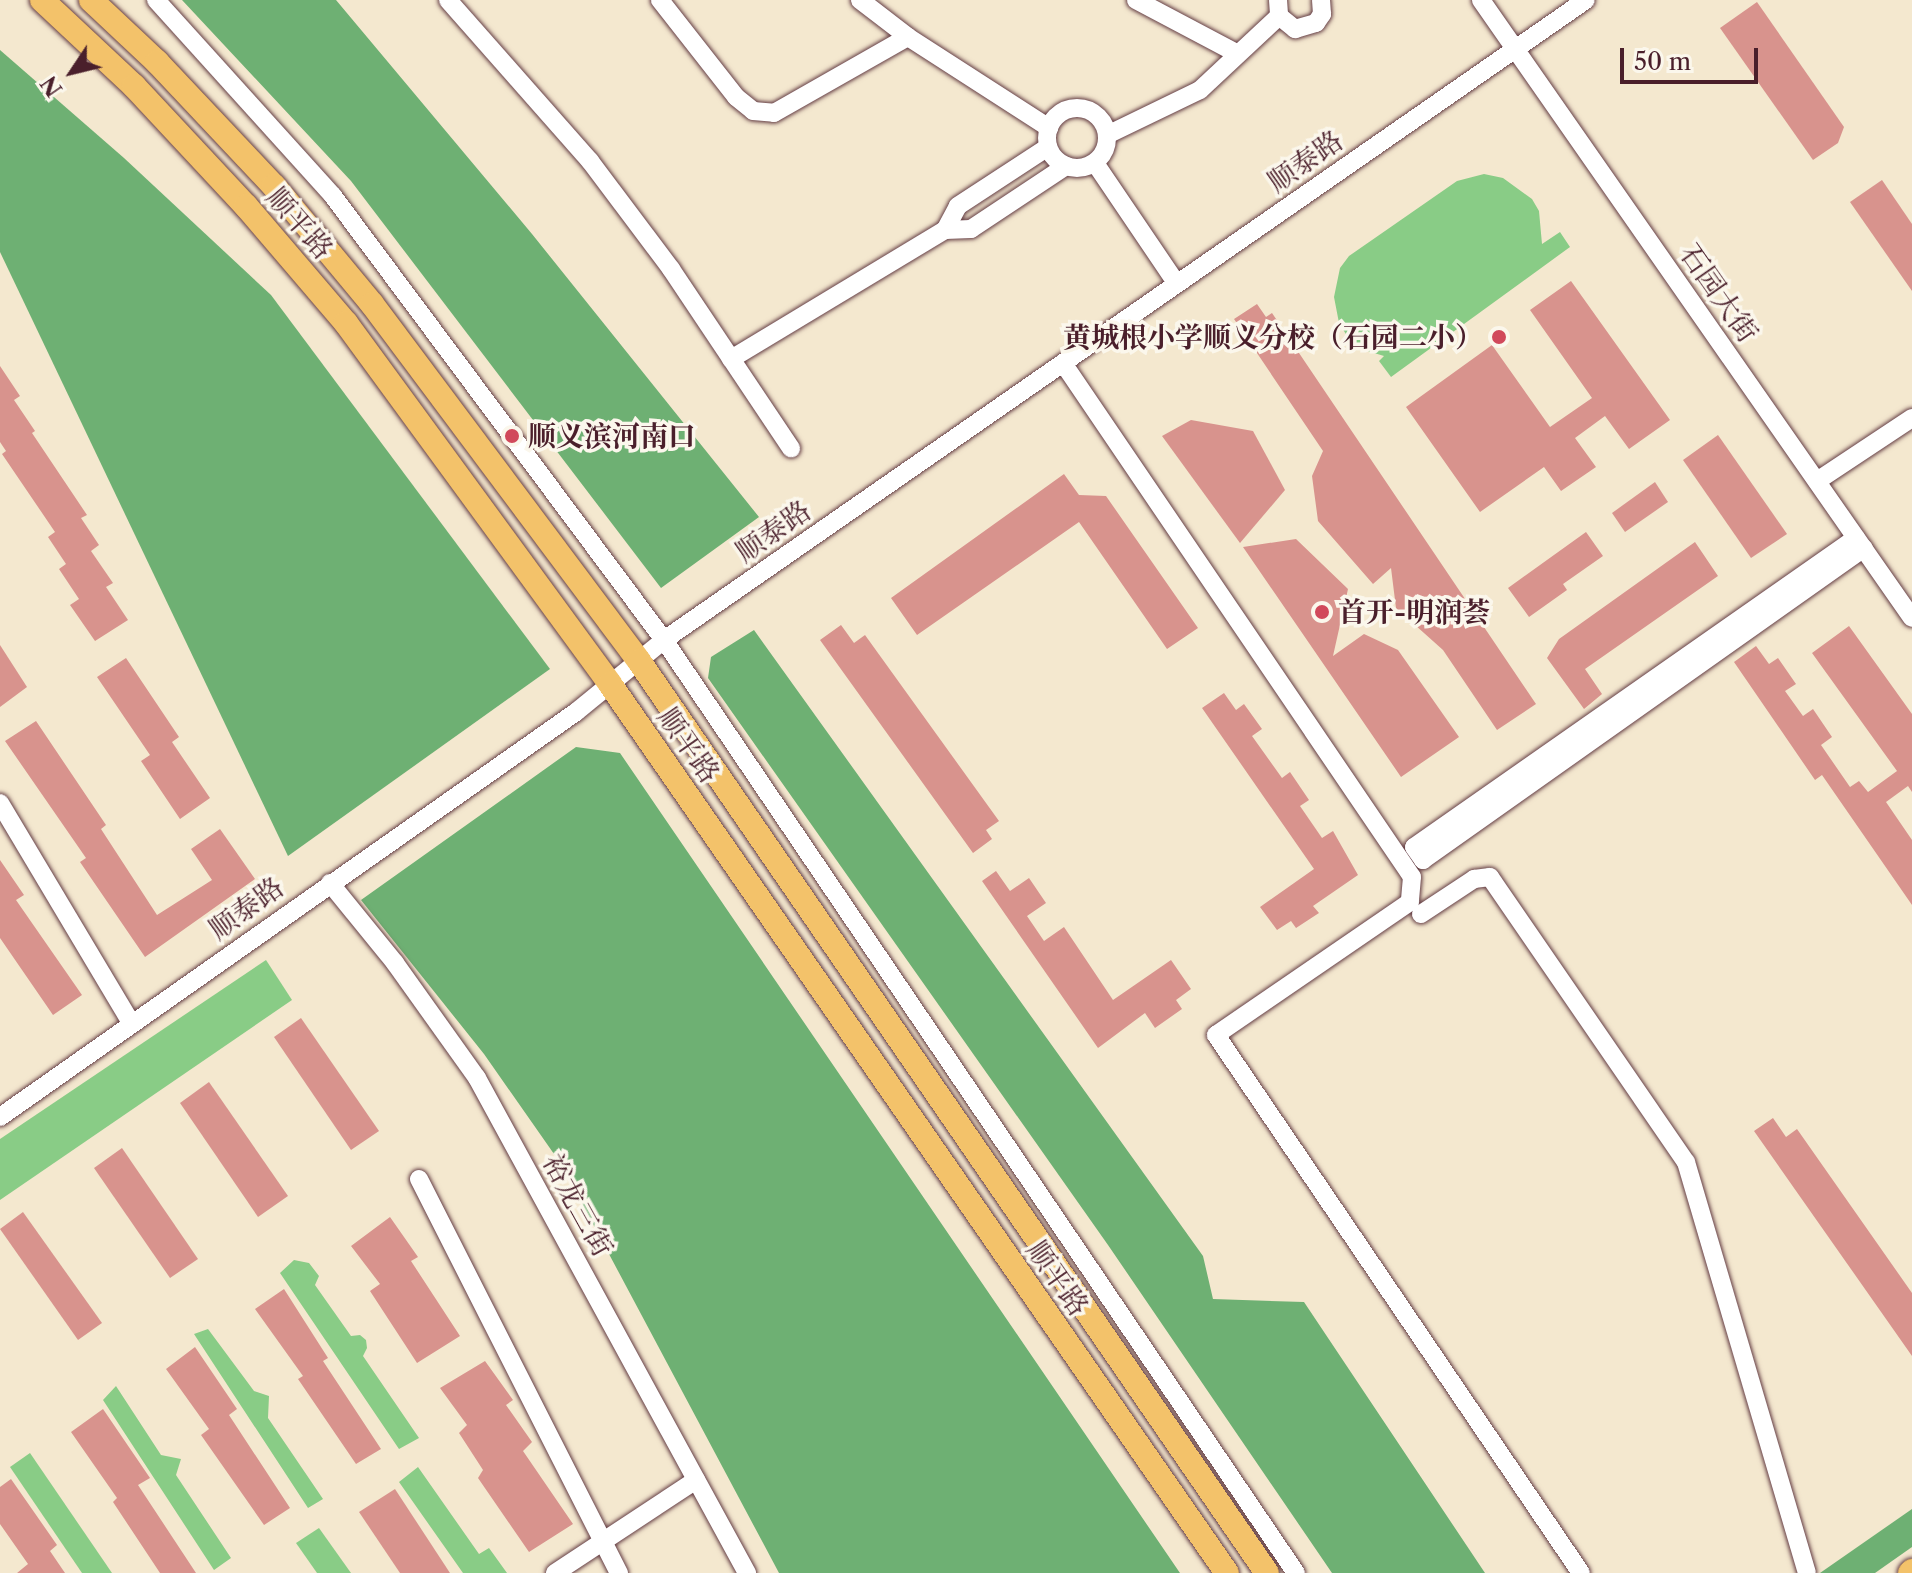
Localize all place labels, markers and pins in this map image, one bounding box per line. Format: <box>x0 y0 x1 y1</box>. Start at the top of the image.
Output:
place label: 黄城根小学顺义分校（石园二小） <box>1063 320 1483 354</box>
marker: 黄城根小学顺义分校（石园二小） <box>1490 328 1508 346</box>
place label: 顺义滨河南口 <box>528 419 696 453</box>
marker: 顺义滨河南口 <box>503 427 521 445</box>
place label: 首开-明润荟 <box>1338 595 1490 629</box>
marker: 首开-明润荟 <box>1313 603 1331 621</box>

